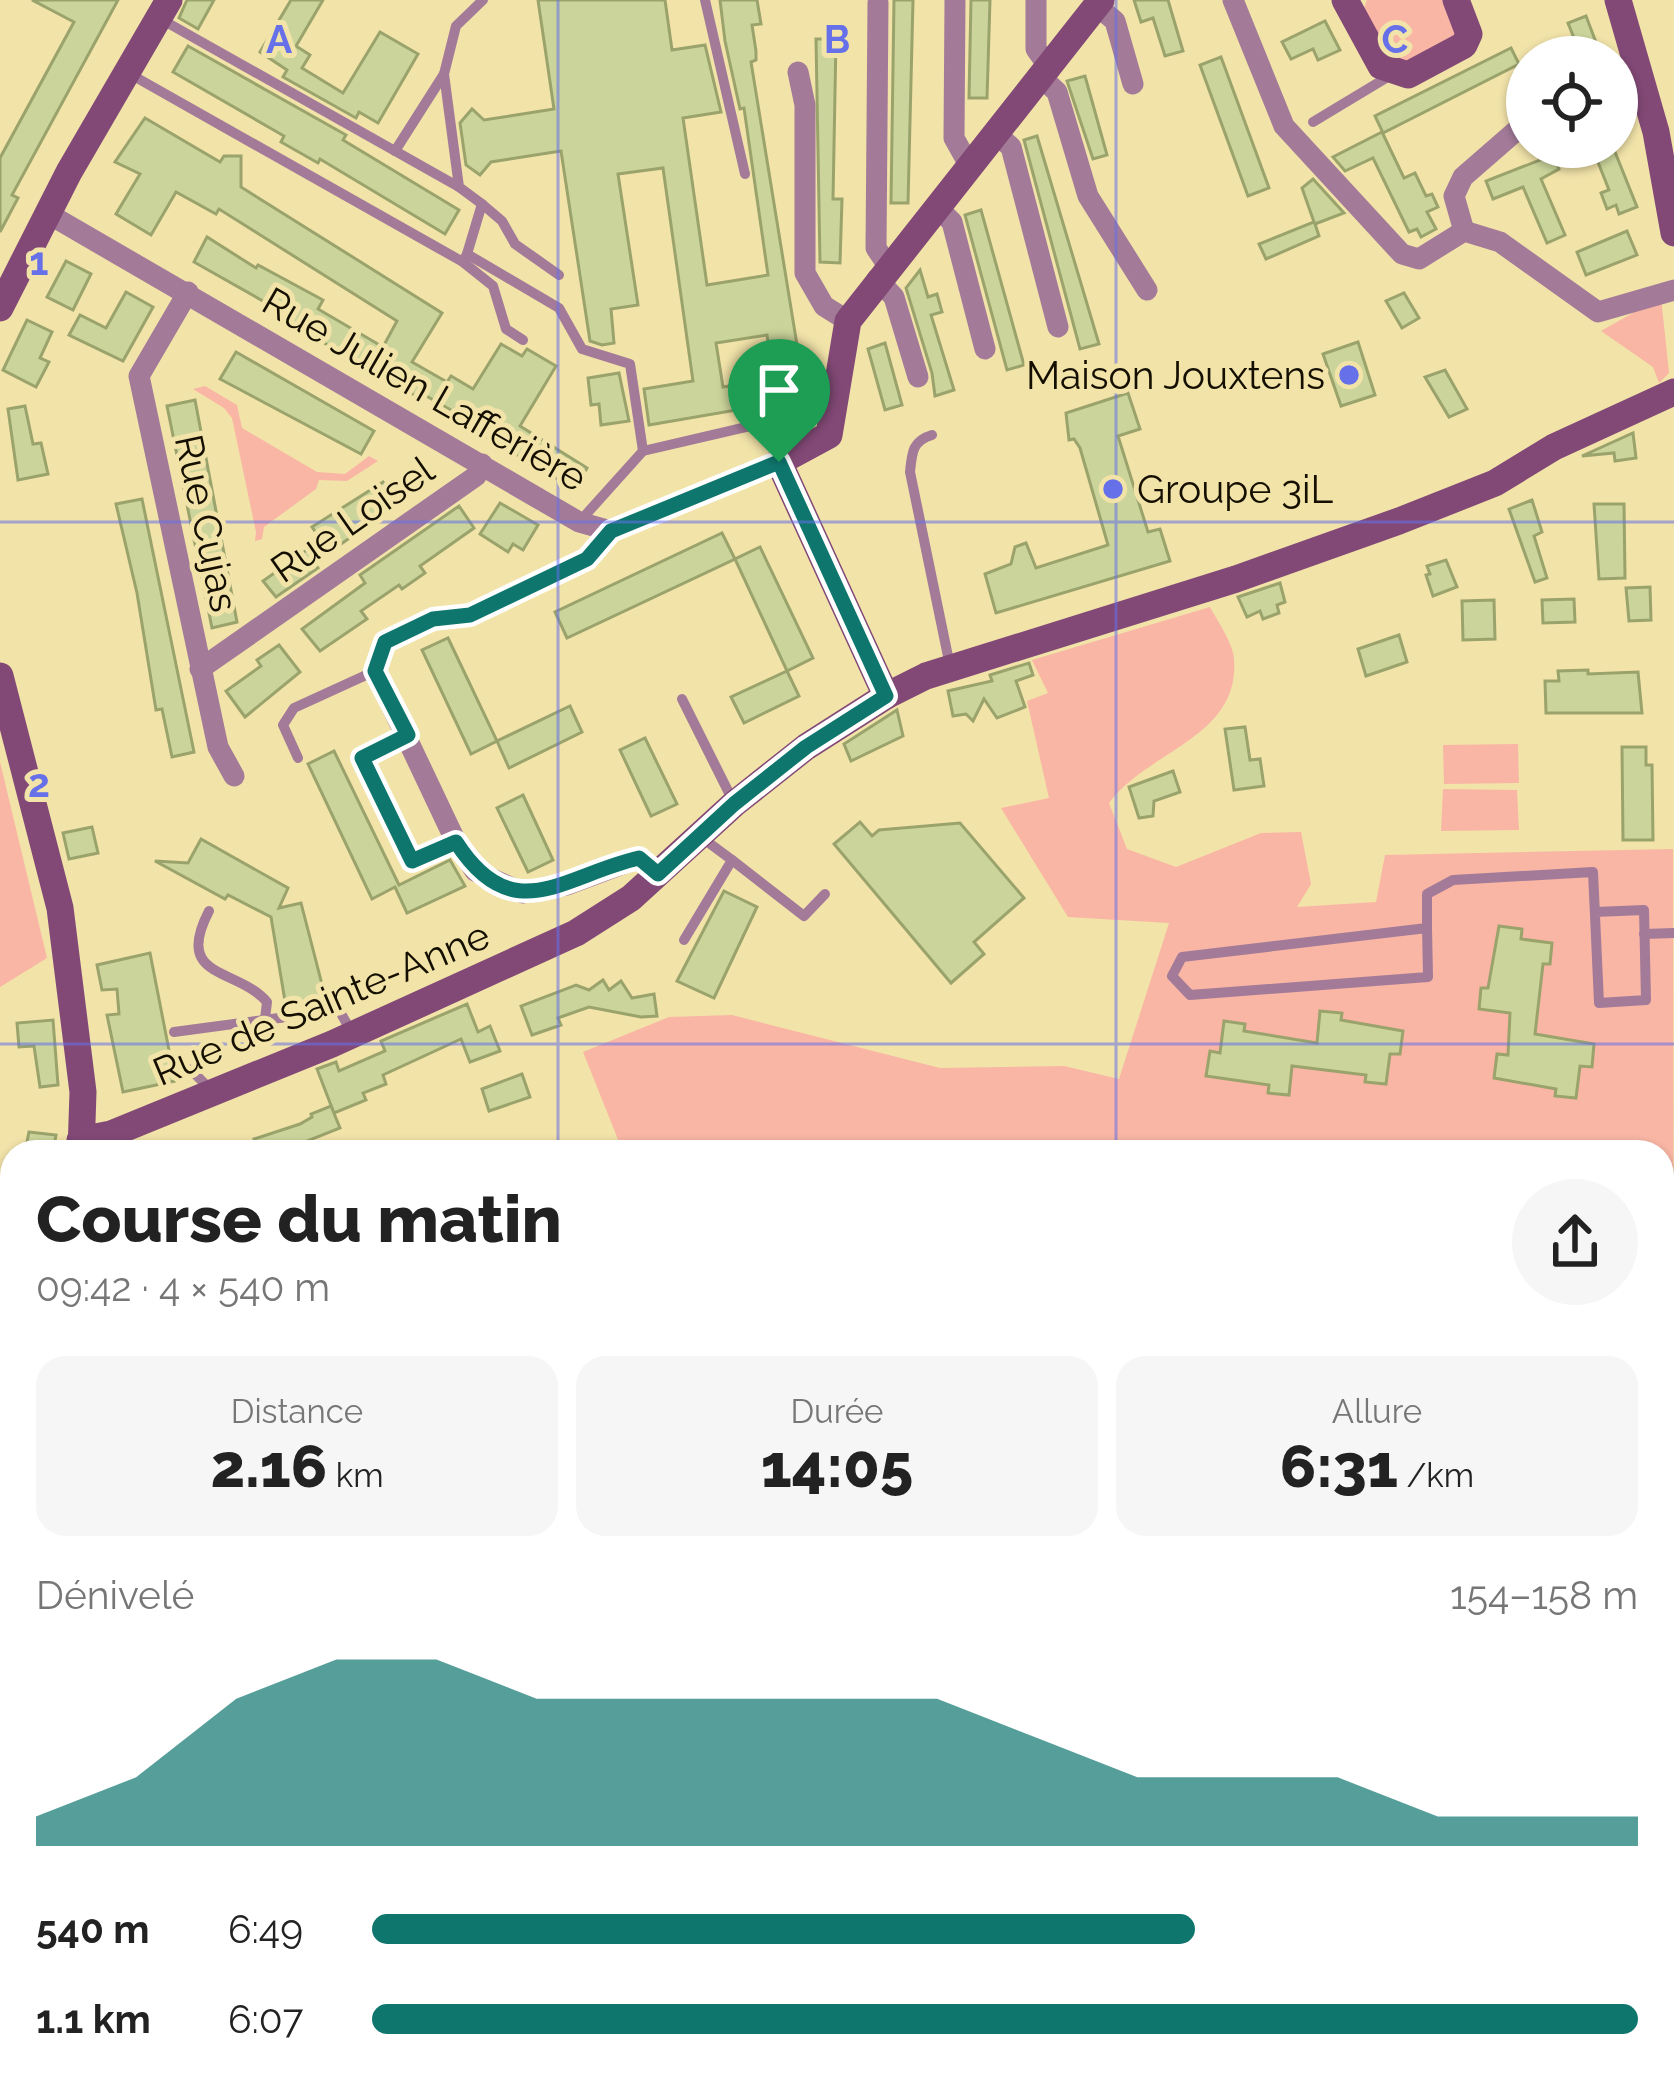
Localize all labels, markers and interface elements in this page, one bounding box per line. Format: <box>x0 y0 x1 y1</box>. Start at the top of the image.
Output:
text: A <box>266 16 293 62</box>
text: B <box>824 16 850 62</box>
text: C <box>1382 16 1409 62</box>
map controls <box>1506 36 1638 168</box>
button: locate <box>1506 36 1638 168</box>
text: 1 <box>29 238 49 284</box>
street label: Rue Julien Lafferière <box>255 277 595 501</box>
pin <box>728 339 830 462</box>
place label: Maison Jouxtens <box>1026 352 1325 398</box>
icon: arrive <box>746 357 812 423</box>
marker: Maison Jouxtens <box>1336 362 1362 388</box>
street label: Rue Cujas <box>166 430 248 616</box>
street label: Rue Loisel <box>262 446 442 592</box>
place label: Groupe 3iL <box>1137 466 1334 512</box>
marker: Groupe 3iL <box>1100 476 1126 502</box>
text: 2 <box>28 760 50 806</box>
street label: Rue de Sainte-Anne <box>146 911 496 1095</box>
button: share <box>1512 1179 1638 1305</box>
text: Course du matin <box>36 1180 562 1257</box>
text: 09:42 · 4 × 540 m <box>36 1264 330 1310</box>
text: Distance <box>231 1392 363 1431</box>
text: Durée <box>791 1392 884 1431</box>
text: Allure <box>1332 1392 1422 1431</box>
text: 2.16 <box>211 1431 327 1501</box>
text: 14:05 <box>761 1431 913 1501</box>
text: 6:31 <box>1280 1431 1398 1501</box>
text: km <box>327 1456 383 1495</box>
text: /km <box>1398 1456 1474 1495</box>
text: Dénivelé <box>36 1572 195 1618</box>
text: 154–158 m <box>1450 1572 1638 1618</box>
text: 540 m <box>36 1906 150 1952</box>
text: 6:49 <box>228 1906 303 1952</box>
text: 1.1 km <box>36 1996 151 2042</box>
text: 6:07 <box>228 1996 303 2042</box>

